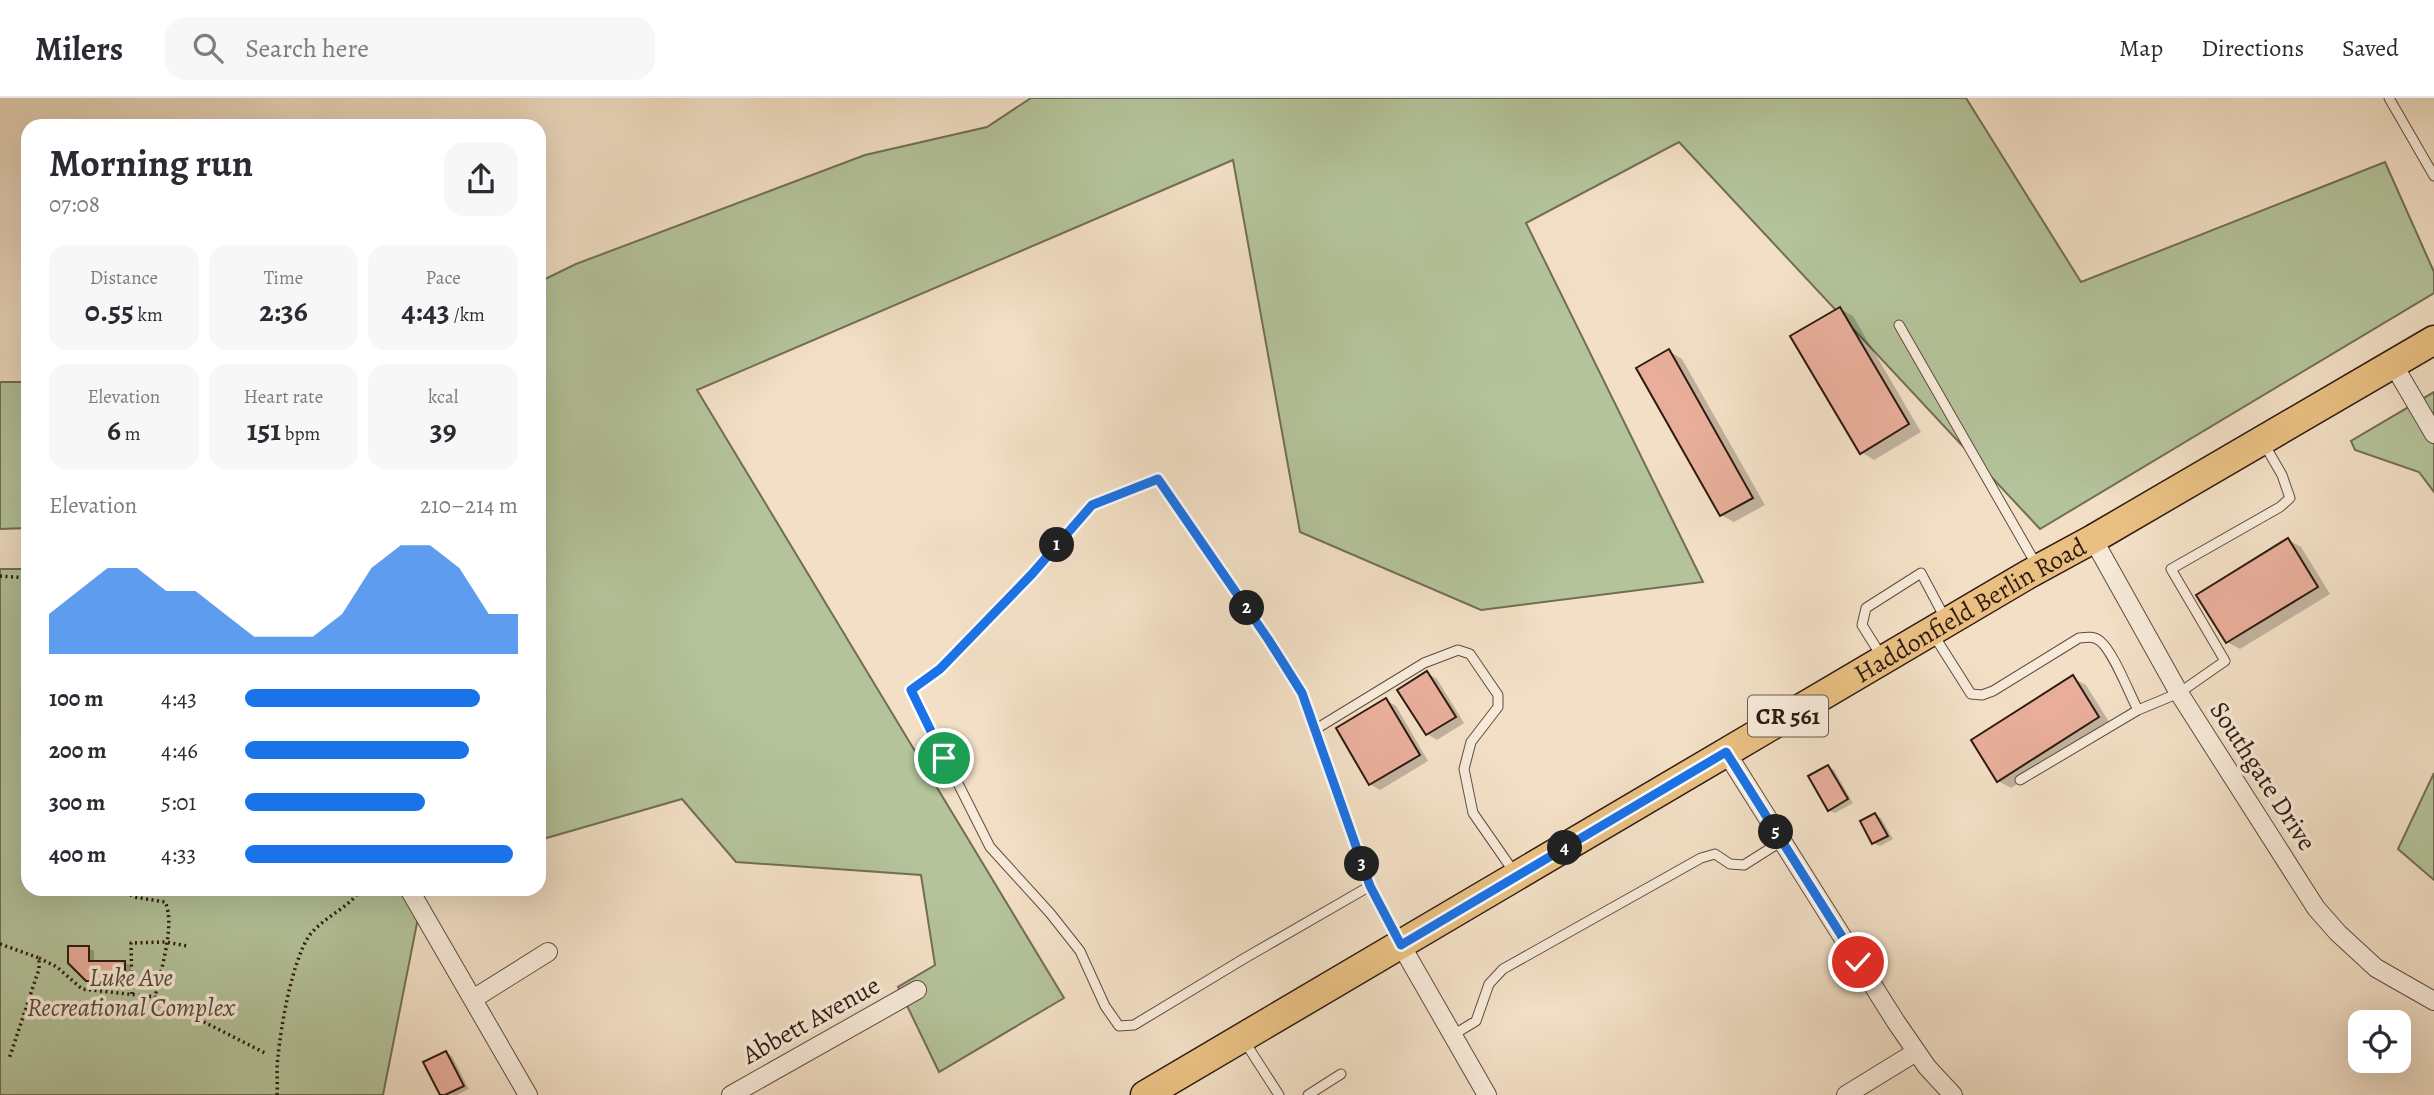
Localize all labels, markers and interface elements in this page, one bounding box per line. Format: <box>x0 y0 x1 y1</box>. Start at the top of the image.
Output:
search box <box>165 17 655 80</box>
text: Milers <box>35 26 123 71</box>
icon: search <box>189 29 227 67</box>
text: Search here <box>245 31 369 66</box>
text: Map <box>2119 32 2163 64</box>
text: Directions <box>2201 32 2304 64</box>
text: Saved <box>2342 32 2399 64</box>
text: Morning run <box>49 137 253 189</box>
button: share <box>444 142 518 216</box>
text: 07:08 <box>49 189 100 220</box>
text: Distance <box>90 265 158 291</box>
text: Time <box>264 265 303 291</box>
text: Pace <box>426 265 461 291</box>
text: 0.55 <box>85 291 134 331</box>
text: 2:36 <box>259 291 308 331</box>
text: 4:43 <box>401 291 450 331</box>
text: km <box>134 302 163 328</box>
text: /km <box>450 302 485 328</box>
text: Elevation <box>87 384 160 410</box>
text: Heart rate <box>244 384 323 410</box>
text: kcal <box>428 384 458 410</box>
text: 6 <box>107 410 121 450</box>
text: 151 <box>247 410 281 450</box>
text: 39 <box>430 410 457 450</box>
text: m <box>121 421 141 447</box>
text: bpm <box>281 421 320 447</box>
text: Elevation <box>49 490 137 521</box>
text: 210–214 m <box>420 490 518 521</box>
pin: 1 <box>1040 528 1074 562</box>
street label: Haddonfield Berlin Road <box>1847 529 2092 691</box>
text: 1 <box>1053 531 1060 557</box>
pin: 2 <box>1230 590 1264 626</box>
text: 2 <box>1242 594 1251 620</box>
text: 100 m <box>49 683 104 714</box>
text: 4:43 <box>161 683 197 714</box>
street label: Southgate Drive <box>2202 695 2324 857</box>
road number: CR 561 <box>1748 696 1828 736</box>
pin <box>914 728 974 788</box>
text: 200 m <box>49 735 107 766</box>
text: 4:46 <box>161 735 198 766</box>
icon: arrive <box>925 739 963 777</box>
text: 300 m <box>49 787 105 818</box>
text: 5:01 <box>161 787 197 818</box>
pin: 5 <box>1758 814 1794 850</box>
text: 5 <box>1771 818 1780 844</box>
pin: 4 <box>1548 830 1582 866</box>
text: 4 <box>1560 834 1569 860</box>
text: 400 m <box>49 839 106 870</box>
text: 4:33 <box>161 839 196 870</box>
pin: 3 <box>1344 846 1380 882</box>
text: 3 <box>1357 850 1366 876</box>
pin <box>1828 932 1888 992</box>
icon: check <box>1839 943 1877 981</box>
park label: Luke Ave Recreational Complex <box>27 960 236 1025</box>
street label: Abbett Avenue <box>735 968 886 1073</box>
map controls <box>2348 1010 2411 1073</box>
button: locate <box>2348 1010 2411 1073</box>

